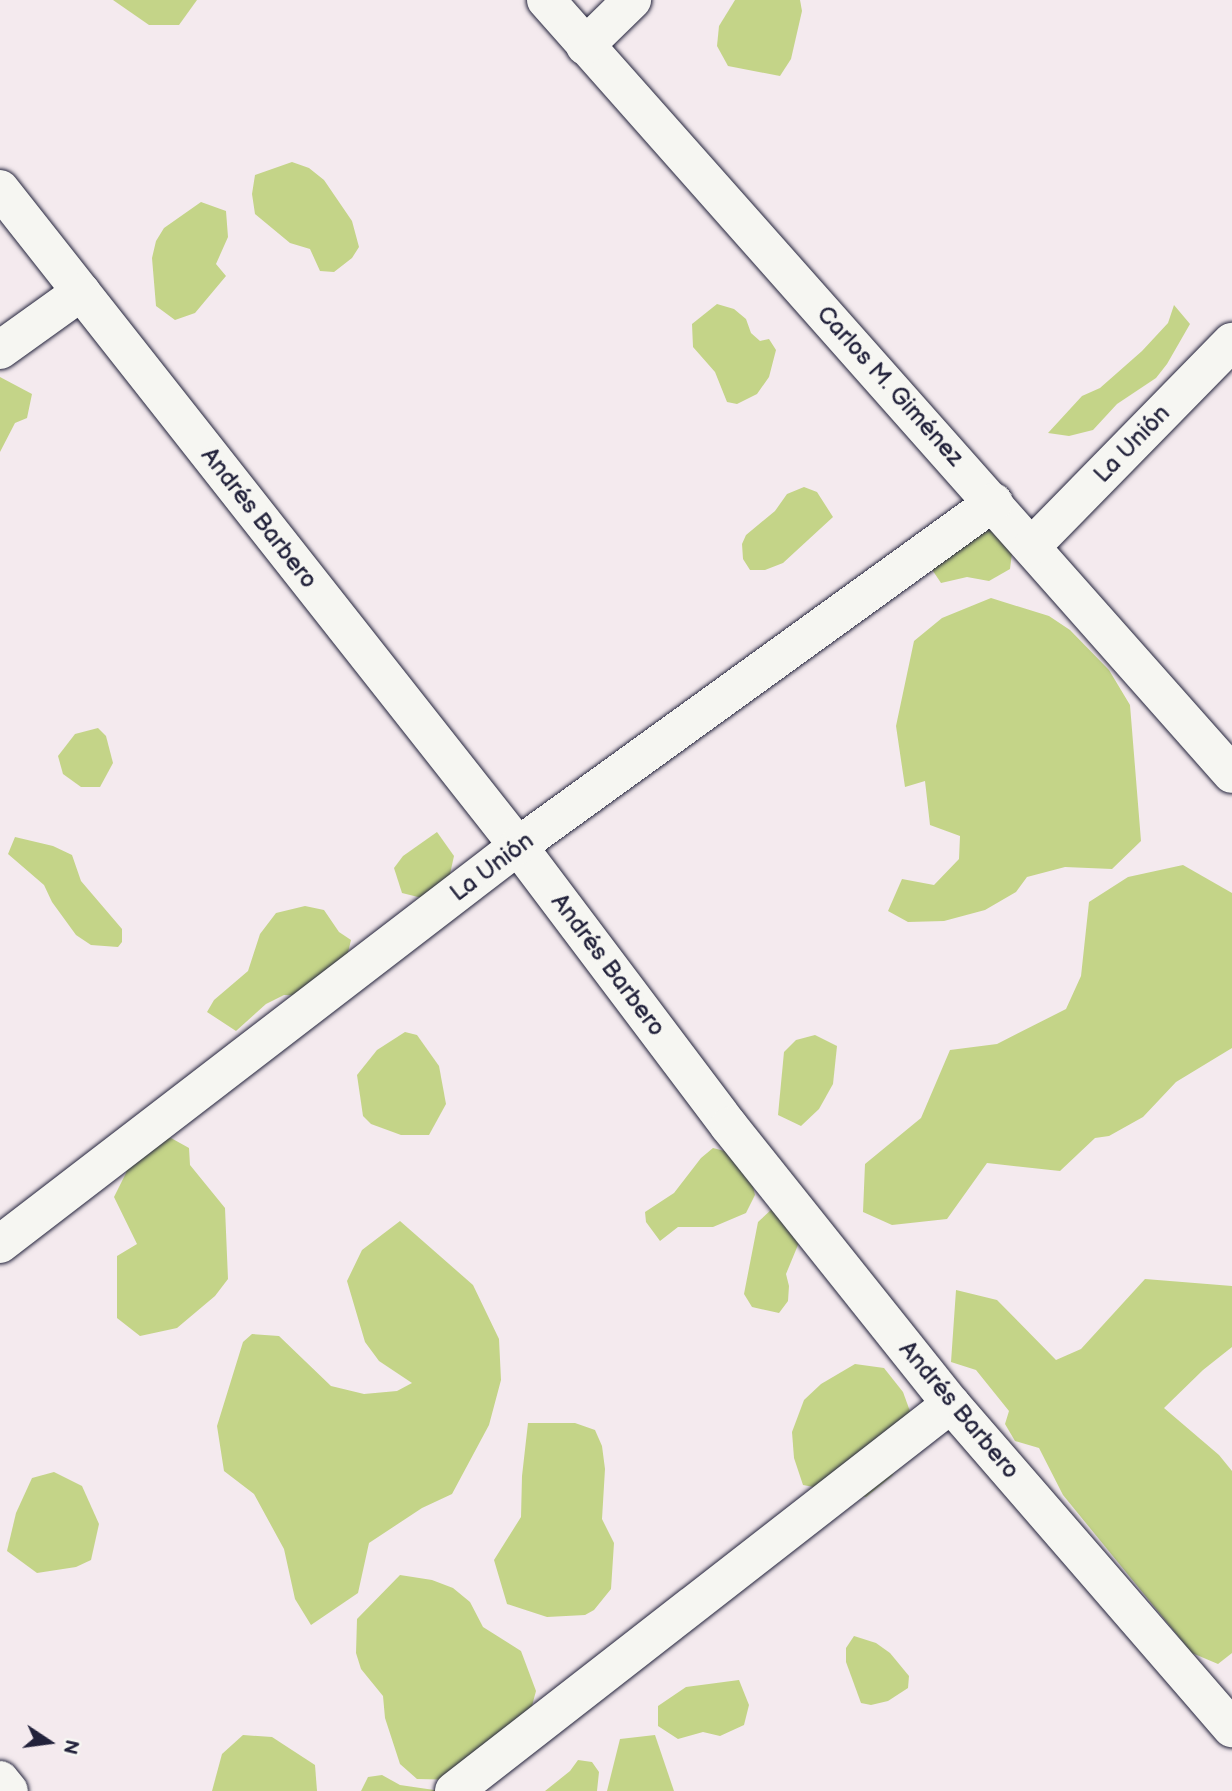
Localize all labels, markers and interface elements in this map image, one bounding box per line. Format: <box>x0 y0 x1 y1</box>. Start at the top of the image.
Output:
street label: Carlos M. Giménez <box>811 300 969 472</box>
street label: La Unión <box>1088 399 1176 489</box>
street label: Andrés Barbero <box>195 442 323 594</box>
street label: La Unión <box>445 826 539 908</box>
street label: Andrés Barbero <box>545 888 671 1042</box>
street label: Andrés Barbero <box>893 1335 1025 1485</box>
north arrow <box>14 1707 84 1777</box>
text: N <box>57 1737 83 1756</box>

